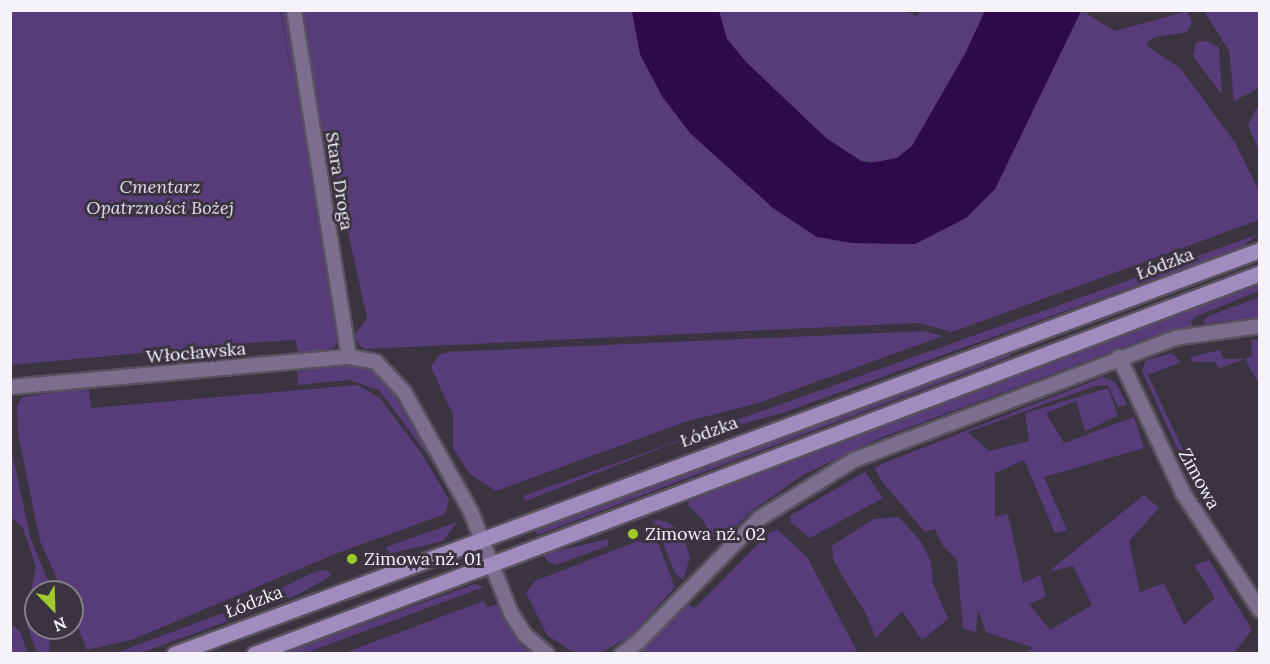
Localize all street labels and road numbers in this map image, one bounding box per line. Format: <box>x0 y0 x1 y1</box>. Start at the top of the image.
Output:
street label: Stara Droga <box>321 130 357 232</box>
street label: Łódzka <box>1133 243 1197 285</box>
street label: Włocławska <box>145 338 247 368</box>
street label: Łódzka <box>677 412 741 452</box>
street label: Zimowa <box>1174 445 1224 513</box>
street label: Łódzka <box>222 581 286 623</box>

